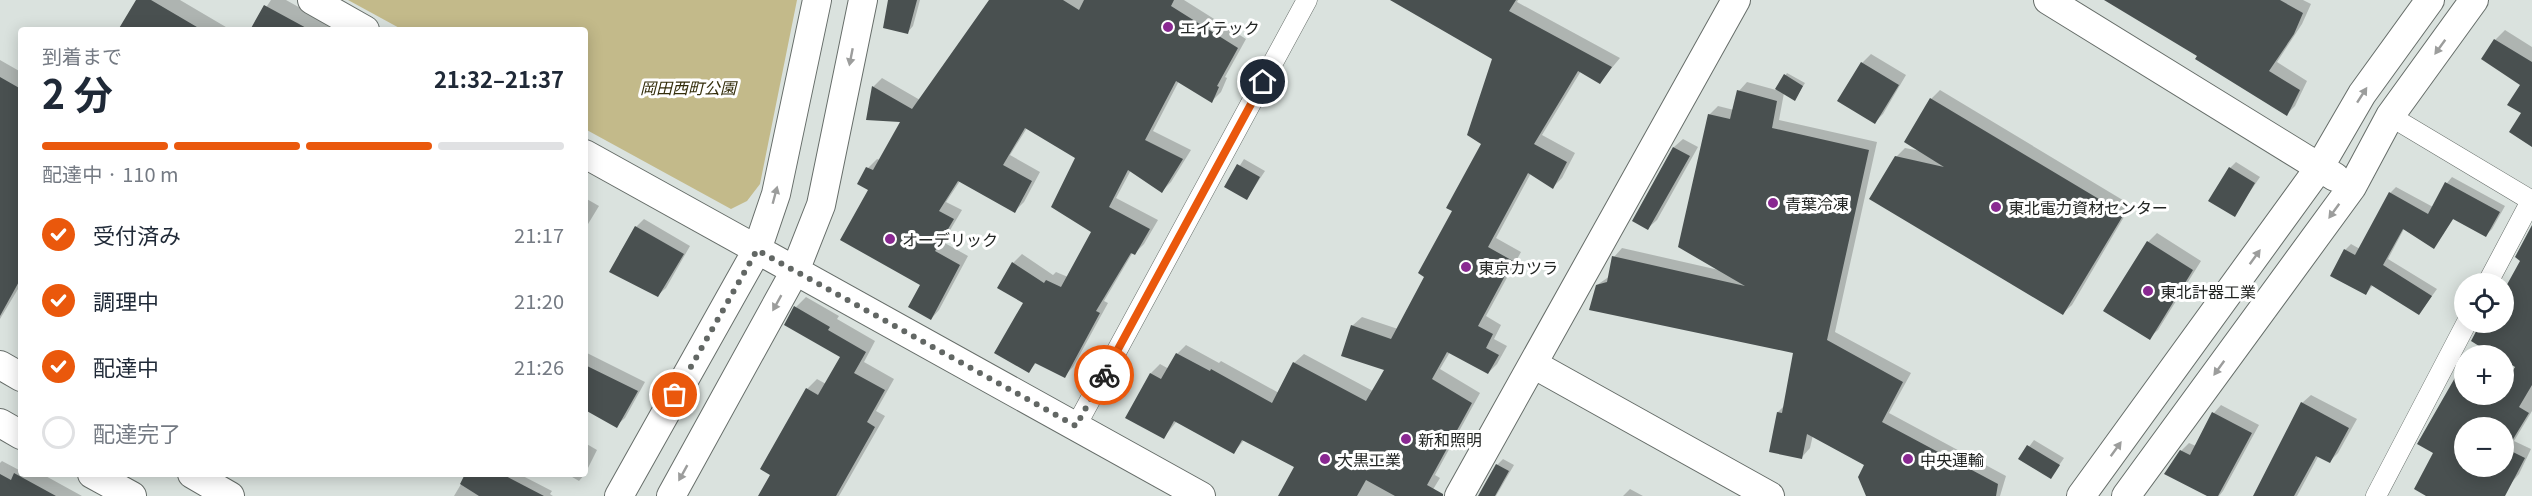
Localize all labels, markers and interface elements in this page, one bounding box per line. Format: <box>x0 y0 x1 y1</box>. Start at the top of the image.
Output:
place label: エイテック <box>1180 15 1260 39</box>
marker: エイテック <box>1161 20 1175 34</box>
one-way arrow <box>2434 39 2446 55</box>
text: 到着まで <box>42 41 122 70</box>
one-way arrow <box>846 48 855 67</box>
pin <box>1237 56 1288 107</box>
text: 21:32–21:37 <box>434 62 564 94</box>
text: 2 分 <box>42 64 113 120</box>
icon: home <box>1246 65 1279 98</box>
park label: 岡田西町公園 <box>640 75 738 99</box>
one-way arrow <box>2357 86 2368 103</box>
text: 配達中 · 110 m <box>42 159 178 188</box>
one-way arrow <box>771 186 780 204</box>
place label: 青葉冷凍 <box>1785 191 1849 215</box>
place label: 東北電力資材センター <box>2008 195 2168 219</box>
marker: 青葉冷凍 <box>1766 196 1780 210</box>
marker: 東北電力資材センター <box>1989 200 2003 214</box>
one-way arrow <box>2328 202 2340 218</box>
icon: check <box>42 218 75 251</box>
text: 受付済み <box>93 218 181 250</box>
text: 21:17 <box>514 220 564 249</box>
place label: オーデリック <box>902 227 998 251</box>
marker: オーデリック <box>883 232 897 246</box>
one-way arrow <box>2249 249 2261 265</box>
place label: 東京カツラ <box>1478 255 1558 279</box>
marker: 東京カツラ <box>1459 260 1473 274</box>
map controls <box>2454 273 2514 477</box>
button: locate <box>2454 273 2514 333</box>
place label: 東北計器工業 <box>2160 279 2256 303</box>
icon: check <box>42 284 75 317</box>
text: 調理中 <box>93 284 159 316</box>
marker: 東北計器工業 <box>2141 284 2155 298</box>
text: 21:20 <box>514 286 564 315</box>
one-way arrow <box>772 295 783 311</box>
courier <box>1074 345 1134 405</box>
button: + <box>2454 345 2514 405</box>
icon: check <box>42 350 75 383</box>
text: 配達中 <box>93 350 159 382</box>
text: 21:26 <box>514 352 564 381</box>
icon: bike <box>1088 359 1121 392</box>
one-way arrow <box>2214 361 2226 376</box>
pin <box>649 369 700 420</box>
icon: bag <box>658 378 691 411</box>
text: 配達完了 <box>93 416 181 448</box>
button: − <box>2454 417 2514 477</box>
place label: 新和照明 <box>1418 427 1482 451</box>
marker: 新和照明 <box>1399 432 1413 446</box>
one-way arrow <box>2109 441 2121 456</box>
place label: 大黒工業 <box>1337 447 1401 471</box>
place label: 中央運輸 <box>1920 447 1984 471</box>
marker: 大黒工業 <box>1318 452 1332 466</box>
marker: 中央運輸 <box>1901 452 1915 466</box>
one-way arrow <box>678 465 688 482</box>

